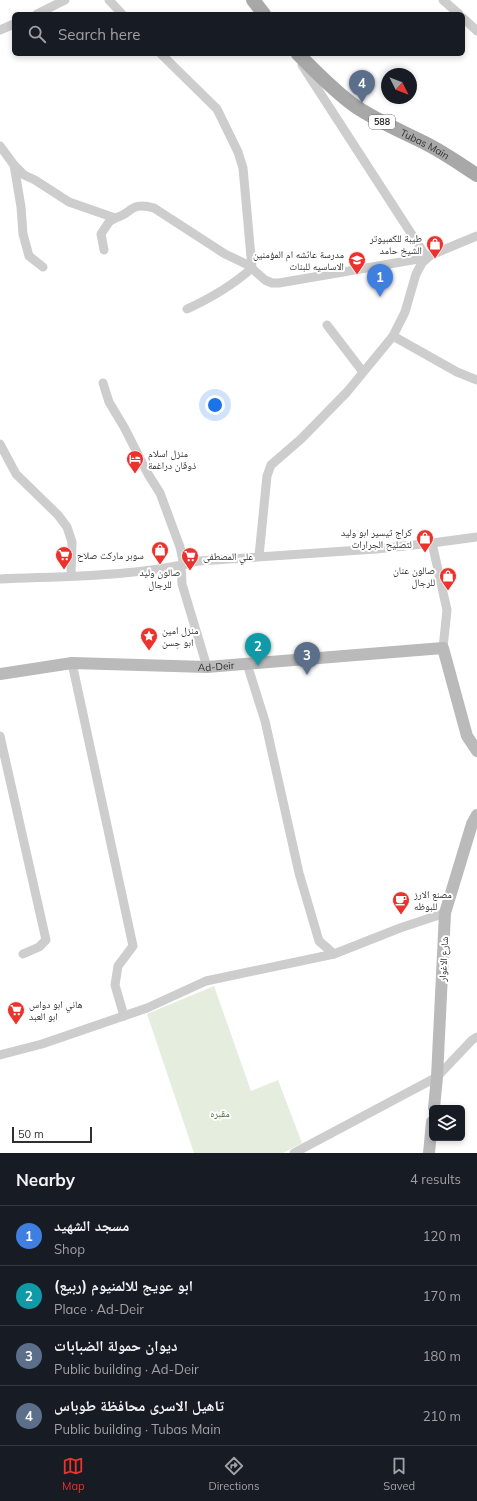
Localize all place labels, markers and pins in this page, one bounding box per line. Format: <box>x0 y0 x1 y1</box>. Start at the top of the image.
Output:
pin: 4 <box>349 70 375 103</box>
place label: طيبة للكمبيوتر الشيخ حامد <box>369 232 422 257</box>
shop icon: طيبة للكمبيوتر الشيخ حامد <box>425 234 445 259</box>
place label: مدرسة عائشه ام المؤمنين الاساسيه للبنات <box>253 248 344 273</box>
school or university icon: مدرسة عائشه ام المؤمنين الاساسيه للبنات <box>347 250 367 275</box>
pin: 1 <box>367 264 393 297</box>
place label: منزل اسلام ذوقان دراغمة <box>148 447 196 472</box>
hotel icon: منزل اسلام ذوقان دراغمة <box>125 449 145 474</box>
place label: كراج تيسير ابو وليد لتصليح الجرارات <box>341 526 412 551</box>
shop icon: كراج تيسير ابو وليد لتصليح الجرارات <box>415 528 435 553</box>
shop icon: صالون وليد للرجال <box>150 540 170 565</box>
supermarket icon: سوبر ماركت صلاح <box>54 545 74 570</box>
supermarket icon: علي المصطفى <box>180 546 200 571</box>
place label: سوبر ماركت صلاح <box>77 549 144 562</box>
place label: علي المصطفى <box>203 550 253 565</box>
place label: صالون عنان للرجال <box>393 564 435 589</box>
place label: صالون وليد للرجال <box>140 566 181 591</box>
shop icon: صالون عنان للرجال <box>438 566 458 591</box>
place label: منزل امين ابو حِسن <box>162 624 199 649</box>
place icon: منزل امين ابو حِسن <box>139 626 159 651</box>
pin: 2 <box>245 633 271 666</box>
pin: 3 <box>294 642 320 675</box>
place label: مصنع الارز للبوظه <box>413 888 452 913</box>
cafe icon: مصنع الارز للبوظه <box>391 890 411 915</box>
place label: هاني ابو دواس ابو العبد <box>29 998 83 1023</box>
supermarket icon: هاني ابو دواس ابو العبد <box>6 1000 26 1025</box>

